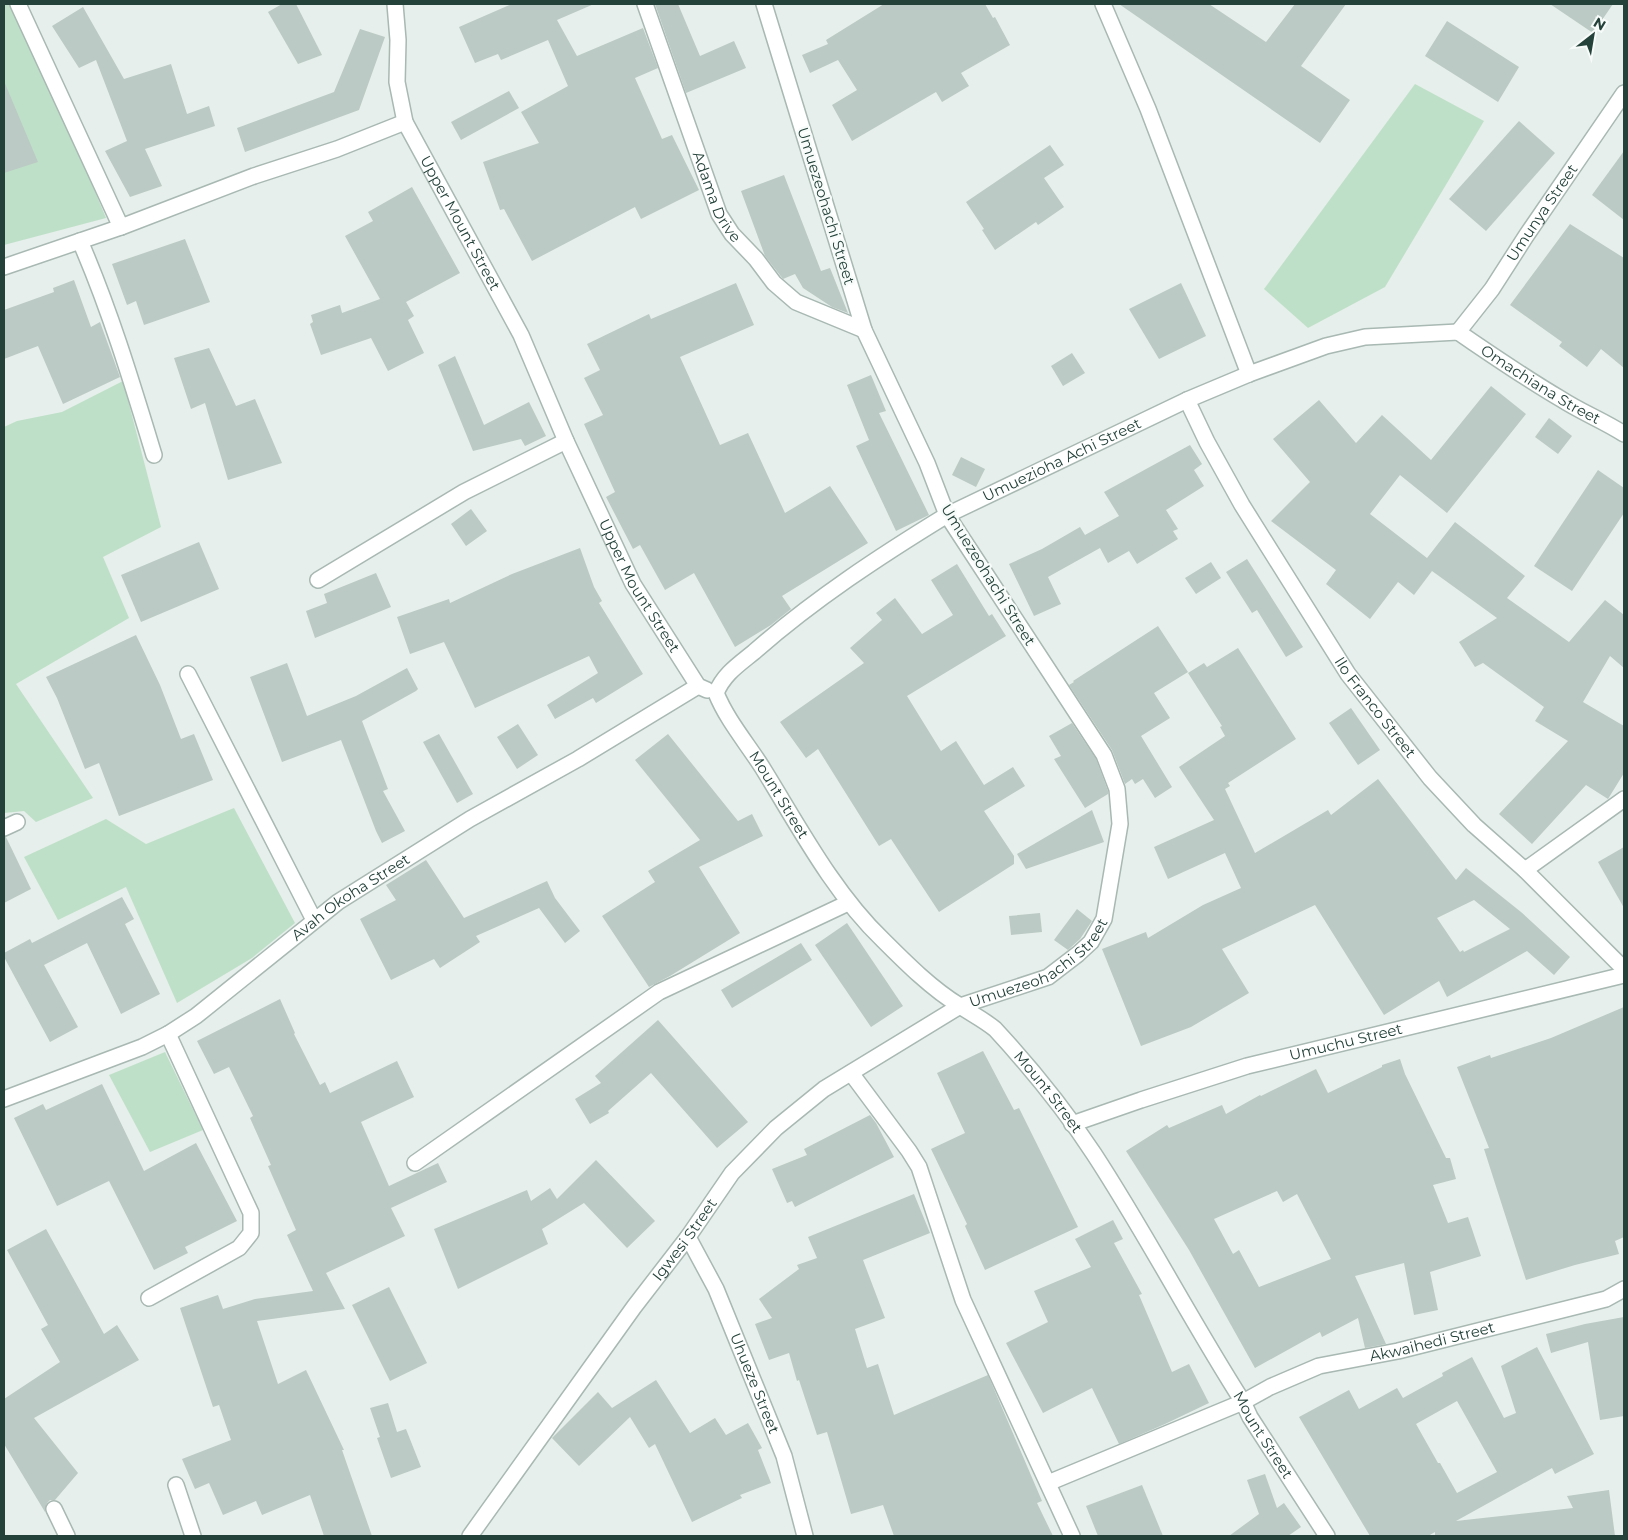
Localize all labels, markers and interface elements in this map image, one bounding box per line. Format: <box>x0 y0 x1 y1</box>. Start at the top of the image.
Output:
north arrow <box>1568 10 1618 60</box>
text: N <box>1590 13 1609 34</box>
street label: Umuezeohachi Street <box>793 125 859 287</box>
street label: Adama Drive <box>689 149 745 246</box>
street label: Upper Mount Street <box>416 152 505 294</box>
street label: Umunya Street <box>1502 160 1582 265</box>
street label: Omachiana Street <box>1477 340 1604 428</box>
street label: Umuezioha Achi Street <box>979 413 1144 506</box>
street label: Umuezeohachi Street <box>937 500 1040 649</box>
street label: Upper Mount Street <box>595 516 684 656</box>
street label: Ilo Franco Street <box>1331 653 1420 761</box>
street label: Mount Street <box>745 747 813 842</box>
street label: Avah Okoha Street <box>287 849 413 945</box>
street label: Umuezeohachi Street <box>967 915 1112 1011</box>
street label: Umuchu Street <box>1287 1019 1404 1064</box>
street label: Mount Street <box>1010 1047 1087 1137</box>
street label: Igwesi Street <box>648 1195 721 1284</box>
street label: Akwaihedi Street <box>1368 1317 1496 1365</box>
street label: Uhueze Street <box>726 1330 784 1436</box>
street label: Mount Street <box>1229 1387 1297 1482</box>

